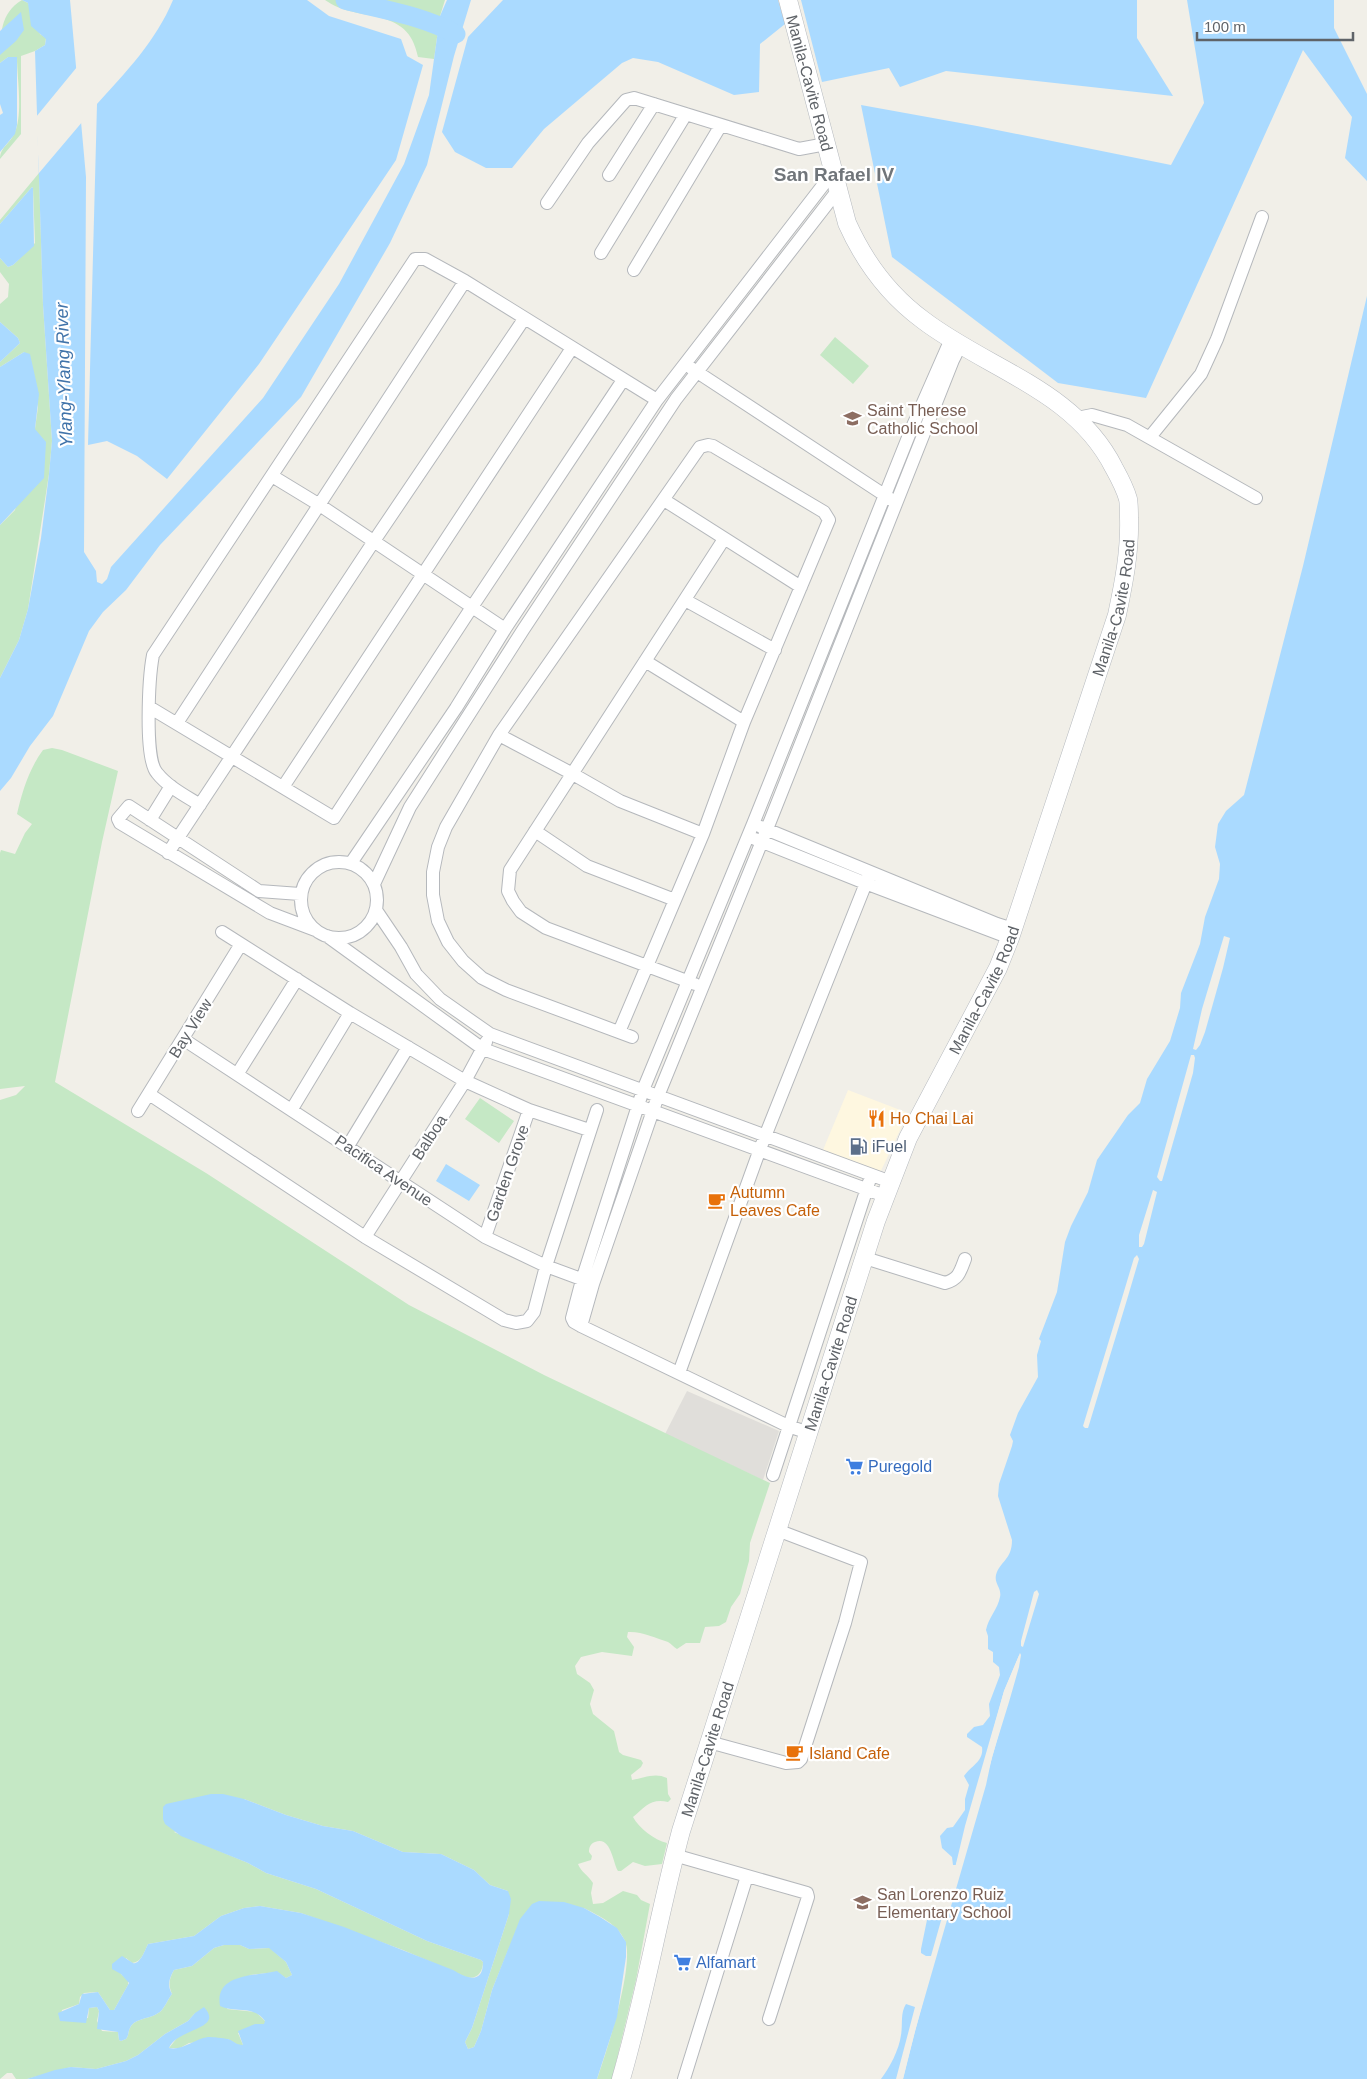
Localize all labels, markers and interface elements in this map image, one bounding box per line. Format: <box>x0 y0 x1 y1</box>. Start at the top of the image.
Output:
scale bar <box>1197 10 1353 42</box>
street label: Manila-Cavite Road <box>783 13 836 153</box>
text: 100 m <box>1204 18 1246 35</box>
district label: San Rafael IV <box>774 164 895 185</box>
water label: Ylang-Ylang River <box>51 301 77 448</box>
place label: Saint Therese Catholic School <box>867 402 978 437</box>
school or university icon: Saint Therese Catholic School <box>843 409 863 429</box>
street label: Manila-Cavite Road <box>1089 539 1138 678</box>
street label: Manila-Cavite Road <box>946 924 1022 1057</box>
street label: Bay View <box>166 995 215 1061</box>
restaurant icon: Ho Chai Lai <box>866 1108 886 1128</box>
place label: Ho Chai Lai <box>890 1110 974 1127</box>
street label: Balboa <box>409 1112 450 1163</box>
street label: Garden Grove <box>483 1122 532 1224</box>
street label: Pacifica Avenue <box>332 1132 436 1209</box>
fuel station icon: iFuel <box>848 1136 868 1156</box>
place label: iFuel <box>872 1138 907 1155</box>
place label: Autumn Leaves Cafe <box>730 1184 820 1219</box>
cafe icon: Autumn Leaves Cafe <box>706 1191 726 1211</box>
street label: Manila-Cavite Road <box>801 1294 860 1433</box>
supermarket icon: Puregold <box>844 1456 864 1476</box>
place label: Puregold <box>868 1458 932 1475</box>
street label: Manila-Cavite Road <box>678 1680 737 1819</box>
cafe icon: Island Cafe <box>785 1743 805 1763</box>
place label: Island Cafe <box>809 1745 890 1762</box>
place label: San Lorenzo Ruiz Elementary School <box>877 1886 1011 1921</box>
school or university icon: San Lorenzo Ruiz Elementary School <box>853 1893 873 1913</box>
supermarket icon: Alfamart <box>672 1952 692 1972</box>
place label: Alfamart <box>696 1954 756 1971</box>

